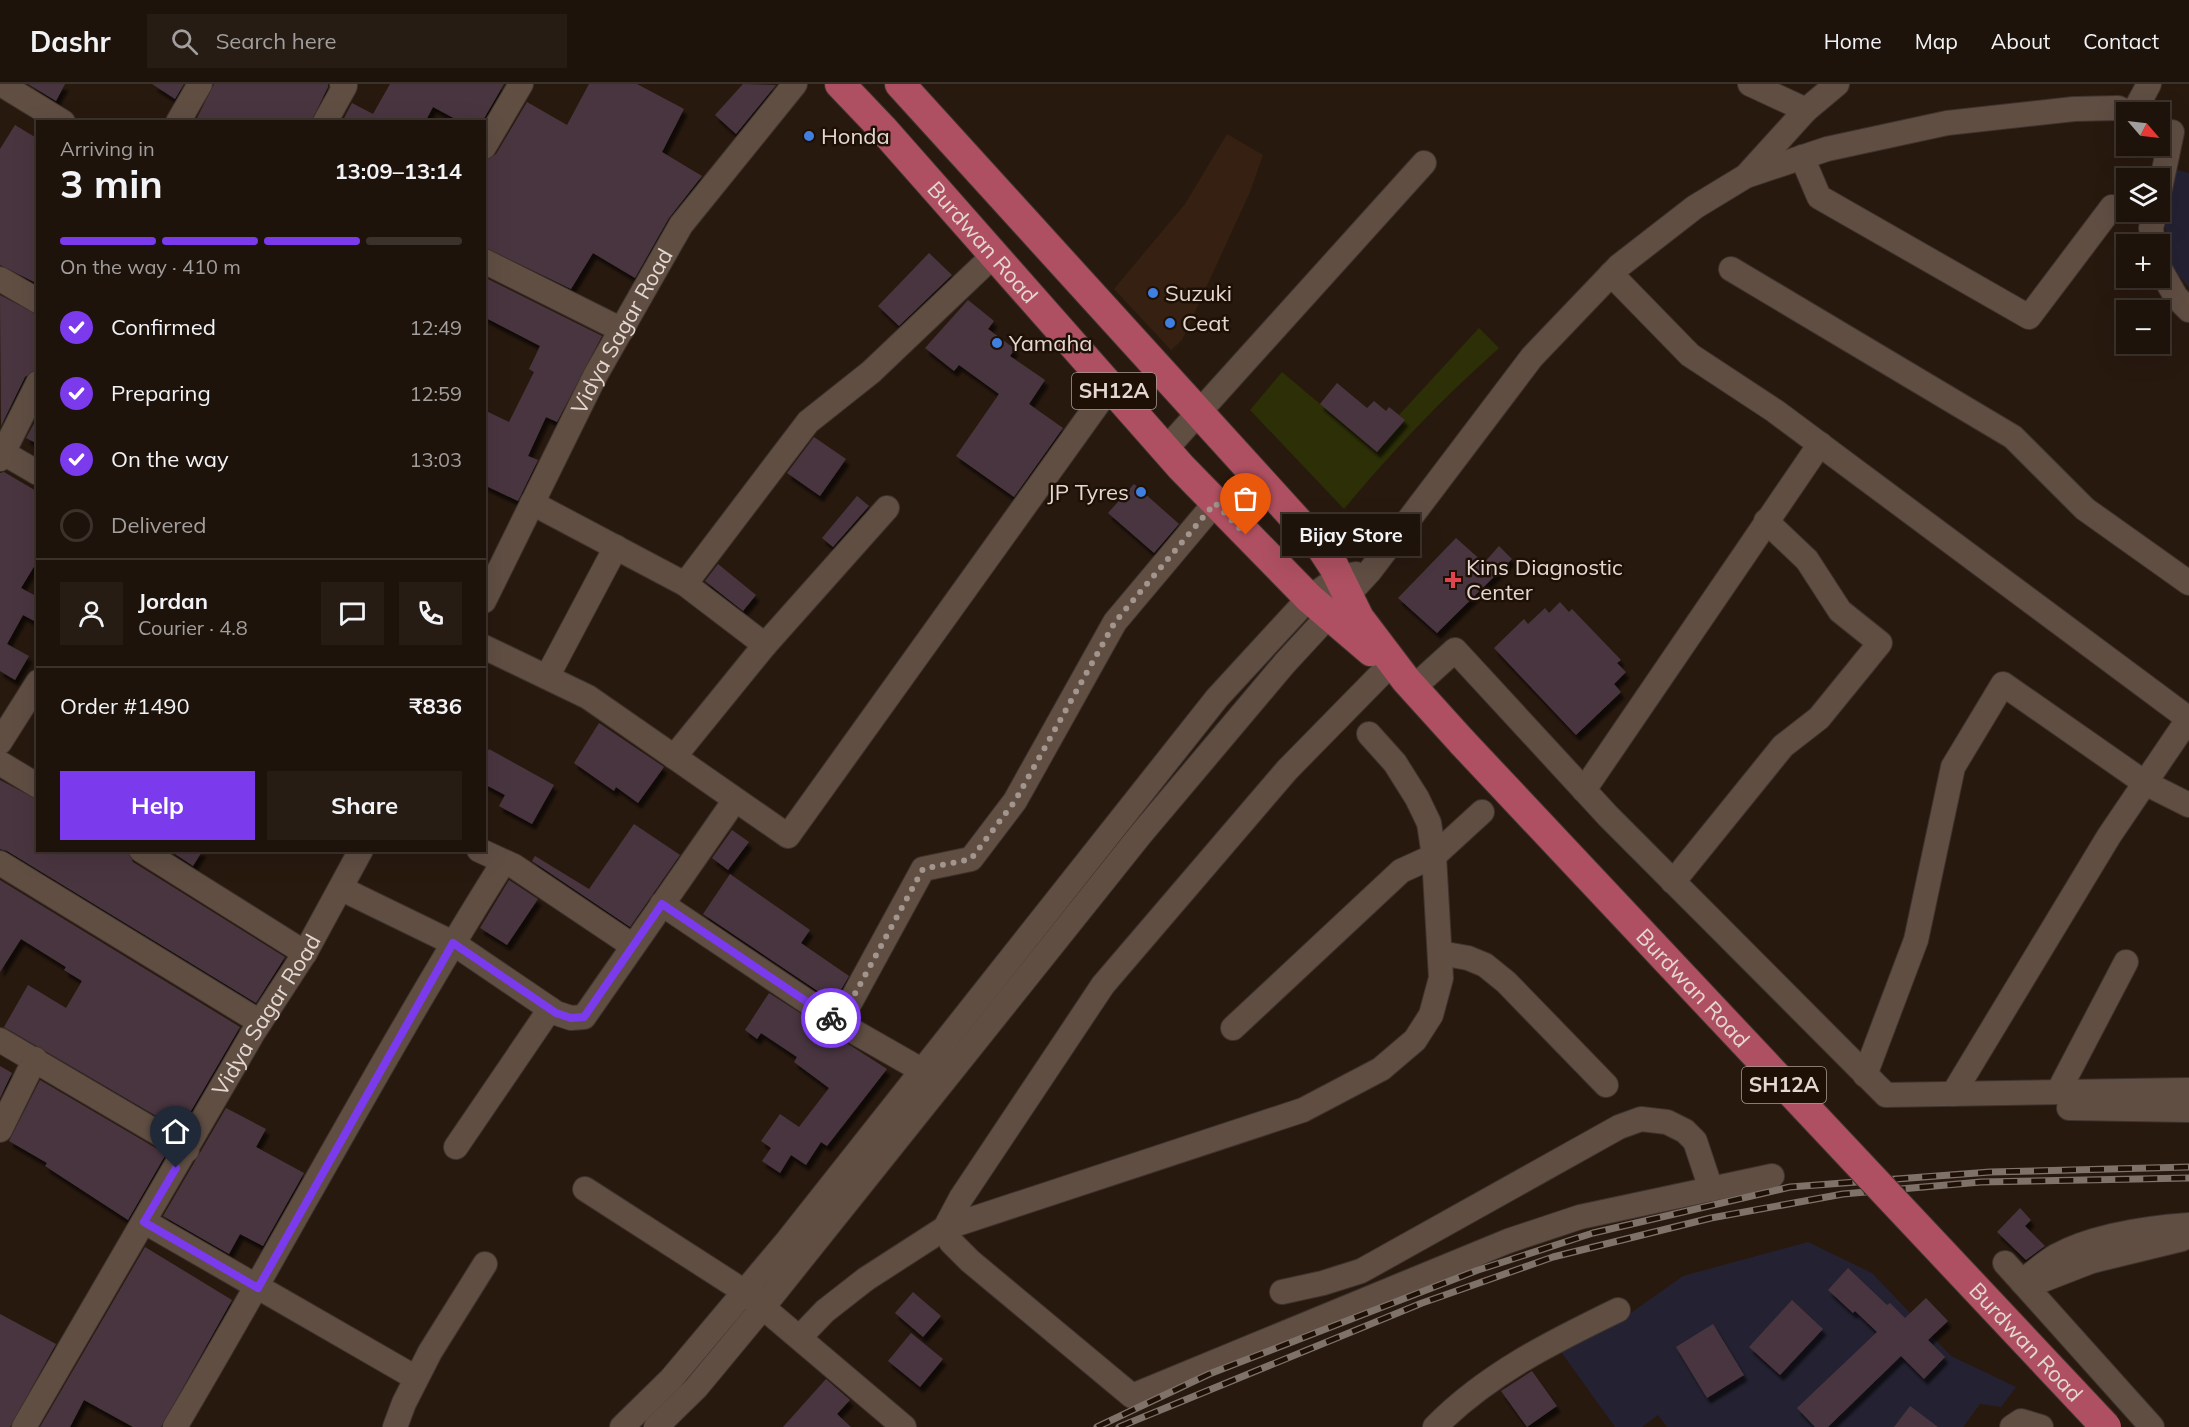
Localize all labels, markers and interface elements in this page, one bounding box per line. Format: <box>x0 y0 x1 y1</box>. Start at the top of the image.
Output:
search box <box>147 14 567 68</box>
text: Dashr <box>30 24 111 59</box>
icon: search <box>168 25 201 58</box>
text: Search here <box>216 27 337 55</box>
text: Home <box>1824 28 1882 54</box>
text: Map <box>1915 28 1958 54</box>
text: About <box>1991 28 2050 54</box>
text: Contact <box>2083 28 2159 54</box>
north arrow <box>2116 102 2170 156</box>
map controls <box>2116 102 2170 354</box>
place label: Honda <box>821 122 890 150</box>
marker: Honda <box>802 129 816 143</box>
text: Arriving in <box>60 136 155 161</box>
text: 13:09–13:14 <box>334 157 462 185</box>
text: 3 min <box>60 159 163 208</box>
button: layers <box>2116 168 2170 222</box>
street label: Burdwan Road <box>921 175 1044 309</box>
button: + <box>2116 234 2170 288</box>
street label: Vidya Sagar Road <box>564 243 679 419</box>
text: On the way · 410 m <box>60 254 241 279</box>
place label: Suzuki <box>1165 279 1232 307</box>
marker: Suzuki <box>1146 286 1160 300</box>
button: − <box>2116 300 2170 354</box>
place label: Ceat <box>1182 309 1229 337</box>
icon: check <box>60 311 93 344</box>
text: Confirmed <box>111 313 216 341</box>
text: 12:49 <box>409 315 462 340</box>
marker: Ceat <box>1163 316 1177 330</box>
place label: Yamaha <box>1008 329 1092 357</box>
marker: Yamaha <box>990 336 1004 350</box>
road number: SH12A <box>1072 373 1156 409</box>
icon: check <box>60 377 93 410</box>
text: Preparing <box>111 379 211 407</box>
text: 12:59 <box>409 381 462 406</box>
icon: check <box>60 443 93 476</box>
text: On the way <box>111 445 229 473</box>
text: 13:03 <box>409 447 462 472</box>
pin <box>1220 473 1271 535</box>
place label: JP Tyres <box>1047 478 1129 506</box>
icon: bag <box>1229 482 1262 515</box>
marker: JP Tyres <box>1134 485 1148 499</box>
text: Delivered <box>111 511 206 539</box>
callout: Bijay Store <box>1282 514 1420 556</box>
text: Bijay Store <box>1299 522 1403 547</box>
place label: Kins Diagnostic Center <box>1466 553 1623 606</box>
marker: Kins Diagnostic Center <box>1444 571 1462 589</box>
button: person <box>60 582 123 645</box>
button: chat <box>321 582 384 645</box>
button: phone <box>399 582 462 645</box>
text: Jordan <box>138 587 208 615</box>
text: Courier · 4.8 <box>138 615 248 640</box>
text: Order #1490 <box>60 692 190 720</box>
text: ₹836 <box>409 692 462 720</box>
button: Help <box>60 771 255 840</box>
button: Share <box>267 771 462 840</box>
street label: Burdwan Road <box>1630 922 1756 1053</box>
street label: Vidya Sagar Road <box>206 929 327 1101</box>
courier <box>801 988 861 1048</box>
icon: bike <box>815 1002 848 1035</box>
road number: SH12A <box>1742 1067 1826 1103</box>
pin <box>150 1106 201 1168</box>
icon: home <box>159 1115 192 1148</box>
street label: Burdwan Road <box>1963 1276 2089 1407</box>

